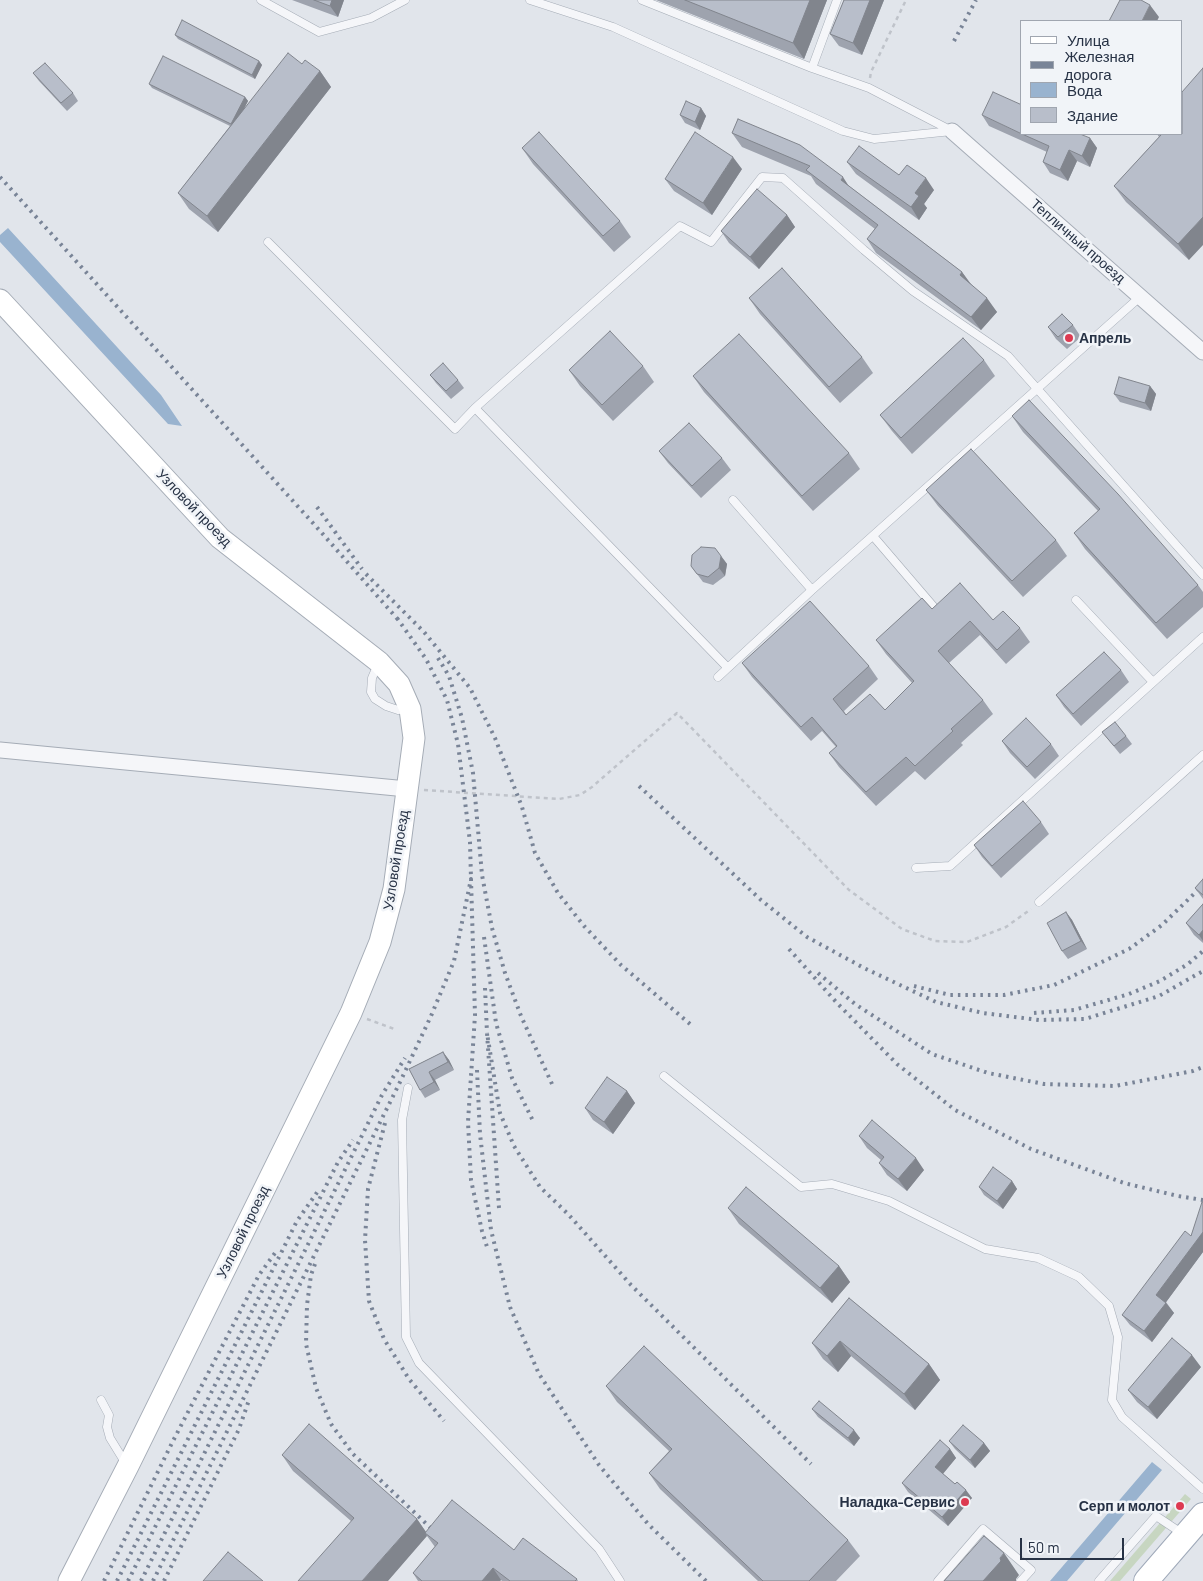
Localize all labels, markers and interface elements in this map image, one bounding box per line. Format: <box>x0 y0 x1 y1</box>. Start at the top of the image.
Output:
legend <box>1020 20 1183 135</box>
text: Улица <box>1067 31 1110 49</box>
text: Железная дорога <box>1064 47 1134 83</box>
text: Вода <box>1067 81 1102 99</box>
text: Здание <box>1067 106 1118 124</box>
street label: Тепличный проезд <box>1027 195 1129 287</box>
place label: Апрель <box>1079 330 1131 346</box>
marker: Апрель <box>1063 332 1075 344</box>
street label: Узловой проезд <box>153 466 235 550</box>
street label: Узловой проезд <box>380 809 412 911</box>
street label: Узловой проезд <box>213 1183 273 1281</box>
place label: Наладка-Сервис <box>840 1494 955 1510</box>
marker: Наладка-Сервис <box>959 1496 971 1508</box>
place label: Серп и молот <box>1079 1498 1170 1514</box>
marker: Серп и молот <box>1174 1500 1186 1512</box>
scale bar <box>1023 1528 1127 1560</box>
text: 50 m <box>1028 1538 1060 1556</box>

